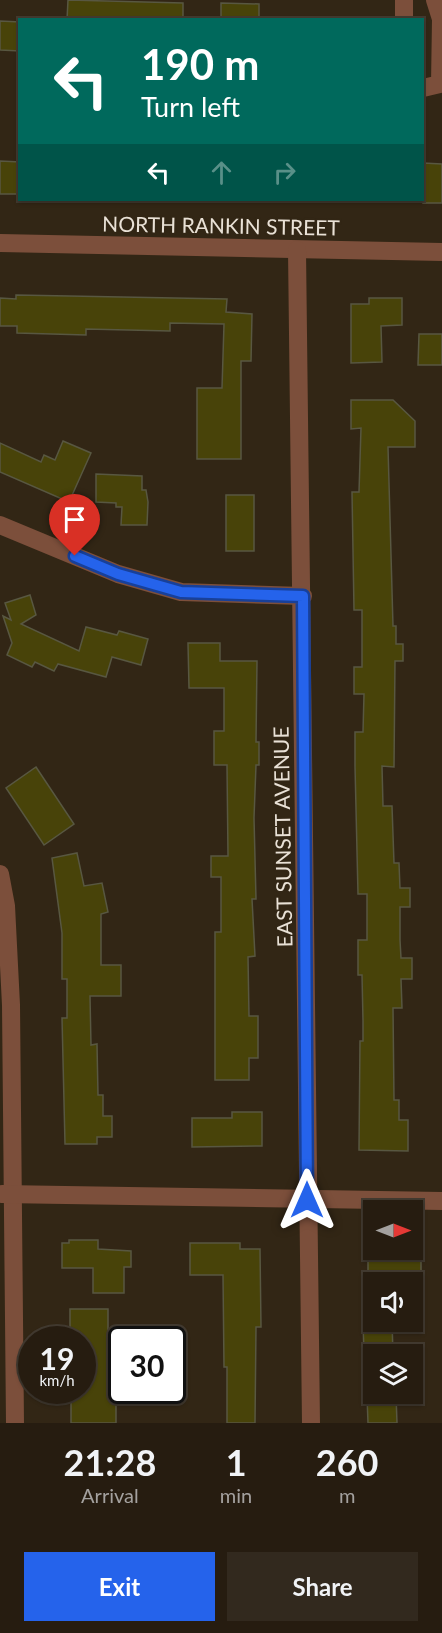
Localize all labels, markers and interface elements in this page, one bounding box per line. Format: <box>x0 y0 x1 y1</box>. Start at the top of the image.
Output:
text: 190 m <box>141 39 259 89</box>
icon: left <box>42 42 120 120</box>
text: Turn left <box>141 90 240 123</box>
icon: left <box>142 156 175 189</box>
icon: ahead <box>205 156 238 189</box>
icon: right <box>268 156 301 189</box>
street label: NORTH RANKIN STREET <box>102 210 341 240</box>
pin <box>49 494 100 556</box>
icon: arrive <box>58 503 91 536</box>
street label: EAST SUNSET AVENUE <box>268 726 296 948</box>
position arrow <box>275 1168 339 1232</box>
north arrow <box>363 1200 423 1260</box>
map controls <box>363 1200 423 1404</box>
button: sound <box>363 1272 423 1332</box>
speed limit sign: 30 <box>108 1326 186 1404</box>
text: 19 <box>40 1340 74 1376</box>
button: layers <box>363 1344 423 1404</box>
text: km/h <box>39 1371 75 1389</box>
text: 21:28 <box>64 1440 156 1484</box>
text: 1 <box>226 1440 247 1484</box>
text: 260 <box>316 1440 378 1484</box>
text: Arrival <box>81 1483 139 1507</box>
text: min <box>220 1483 252 1507</box>
text: m <box>339 1483 355 1507</box>
button: Exit <box>24 1552 215 1621</box>
button: Share <box>227 1552 418 1621</box>

